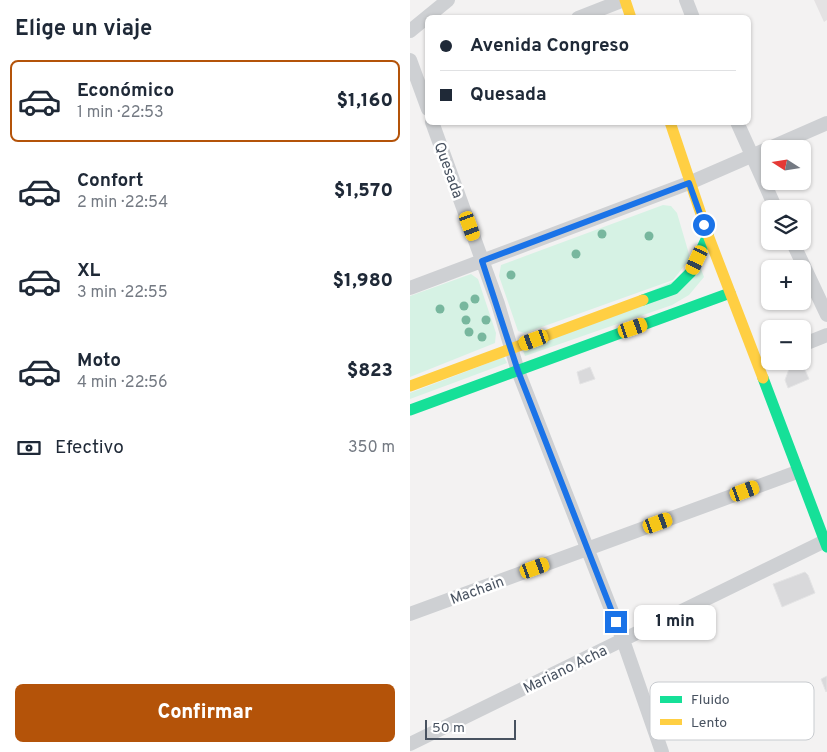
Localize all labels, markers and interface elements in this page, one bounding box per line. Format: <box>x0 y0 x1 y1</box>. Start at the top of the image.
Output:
text: Elige un viaje <box>15 16 152 43</box>
text: Avenida Congreso <box>470 34 629 58</box>
icon: car <box>17 79 62 124</box>
text: Económico <box>77 79 174 103</box>
text: Quesada <box>470 83 547 107</box>
text: $1,160 <box>336 89 393 113</box>
text: 1 min · 22:53 <box>77 103 164 123</box>
street label: Quesada <box>429 140 467 201</box>
north arrow <box>761 140 811 190</box>
map controls <box>761 140 811 370</box>
icon: car <box>17 169 62 214</box>
text: Confort <box>77 169 143 193</box>
text: $1,570 <box>334 179 393 203</box>
text: 2 min · 22:54 <box>77 193 168 213</box>
button: layers <box>761 200 811 250</box>
car <box>457 209 482 243</box>
route start <box>693 214 715 236</box>
car <box>683 243 710 277</box>
icon: car <box>17 259 62 304</box>
text: XL <box>77 259 100 283</box>
button: + <box>761 260 811 310</box>
text: $1,980 <box>332 269 393 293</box>
text: 3 min · 22:55 <box>77 283 168 303</box>
car <box>616 316 649 340</box>
button: − <box>761 320 811 370</box>
car <box>517 328 550 352</box>
icon: car <box>17 349 62 394</box>
text: Moto <box>77 349 121 373</box>
text: $823 <box>347 359 393 383</box>
text: 4 min · 22:56 <box>77 373 168 393</box>
icon: cash <box>15 434 43 462</box>
text: Efectivo <box>55 436 124 460</box>
text: 350 m <box>348 438 395 458</box>
car <box>728 479 761 503</box>
car <box>641 511 674 535</box>
car <box>518 556 551 580</box>
street label: Machain <box>448 573 507 610</box>
callout: 1 min <box>634 604 716 640</box>
route end <box>605 611 627 633</box>
text: 1 min <box>655 612 695 632</box>
street label: Mariano Acha <box>520 642 611 699</box>
legend <box>650 682 814 740</box>
button: Confirmar <box>15 684 395 742</box>
text: Fluido <box>691 692 730 709</box>
text: Lento <box>691 715 727 732</box>
scale bar <box>425 717 516 740</box>
text: 50 m <box>432 720 465 737</box>

